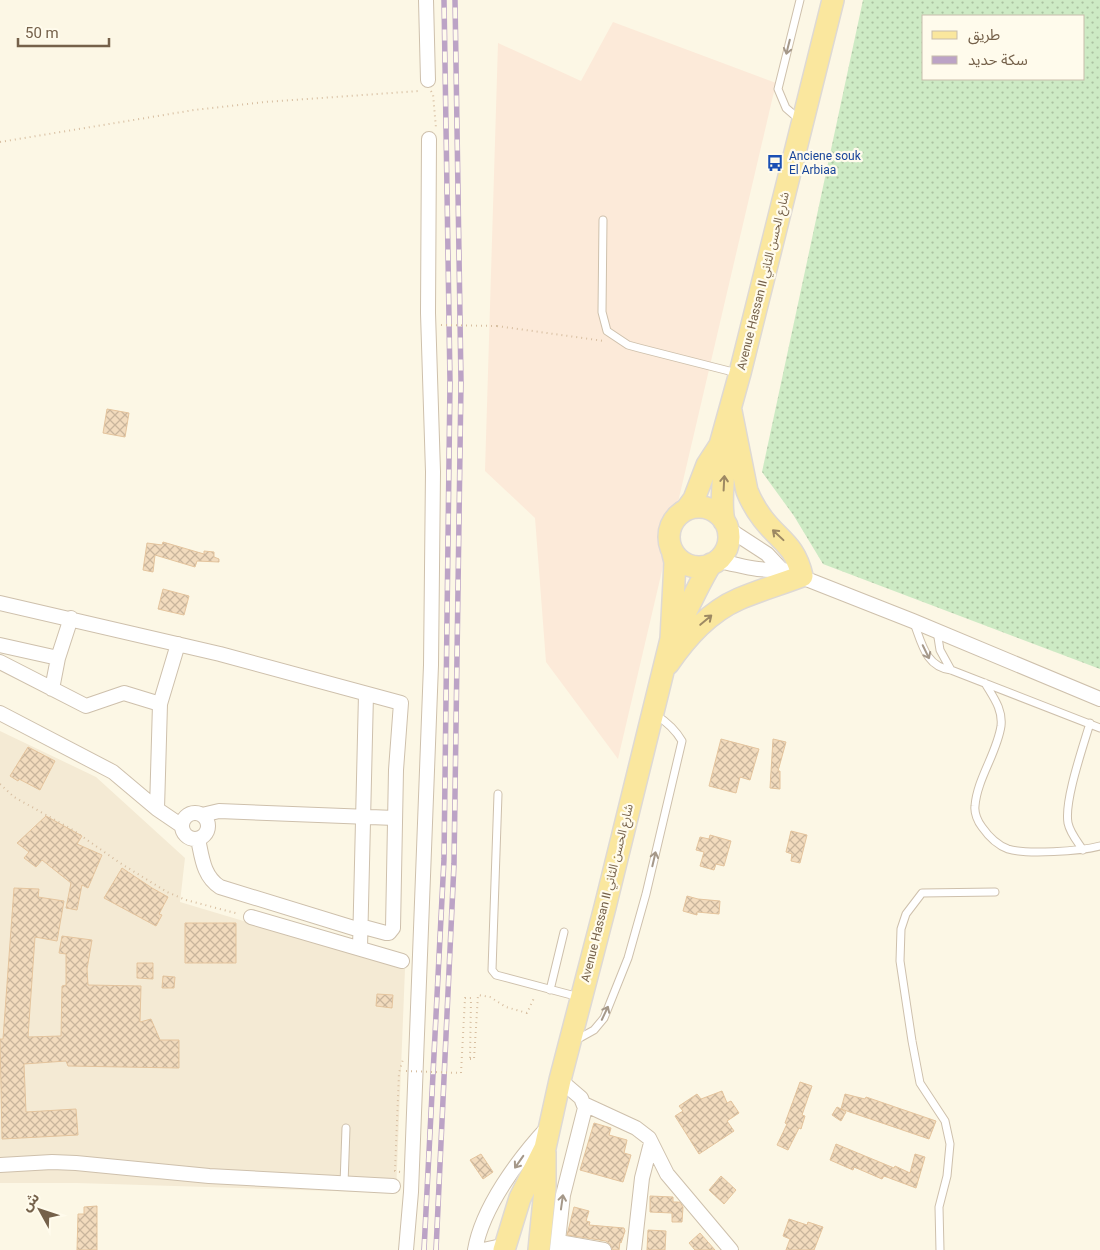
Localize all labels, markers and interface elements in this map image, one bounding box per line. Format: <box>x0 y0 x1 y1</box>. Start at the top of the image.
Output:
scale bar <box>18 15 109 47</box>
legend <box>922 15 1085 80</box>
text: 50 m <box>25 24 59 42</box>
text: طريق <box>968 26 1000 45</box>
one-way arrow <box>783 39 792 55</box>
text: سكة حديد <box>968 51 1028 69</box>
place label: Anciene souk El Arbiaa <box>789 149 862 177</box>
bus stop icon: Anciene souk El Arbiaa <box>765 153 785 173</box>
street label: Avenue Hassan II شارع الحسن الثاني <box>734 190 795 372</box>
one-way arrow <box>719 475 729 492</box>
one-way arrow <box>772 529 785 541</box>
one-way arrow <box>699 615 712 626</box>
one-way arrow <box>921 644 931 659</box>
street label: Avenue Hassan II شارع الحسن الثاني <box>578 802 639 984</box>
one-way arrow <box>650 851 659 867</box>
one-way arrow <box>601 1006 610 1021</box>
one-way arrow <box>514 1155 524 1169</box>
north arrow <box>15 1185 65 1235</box>
text: ش <box>18 1189 42 1214</box>
one-way arrow <box>558 1194 568 1210</box>

